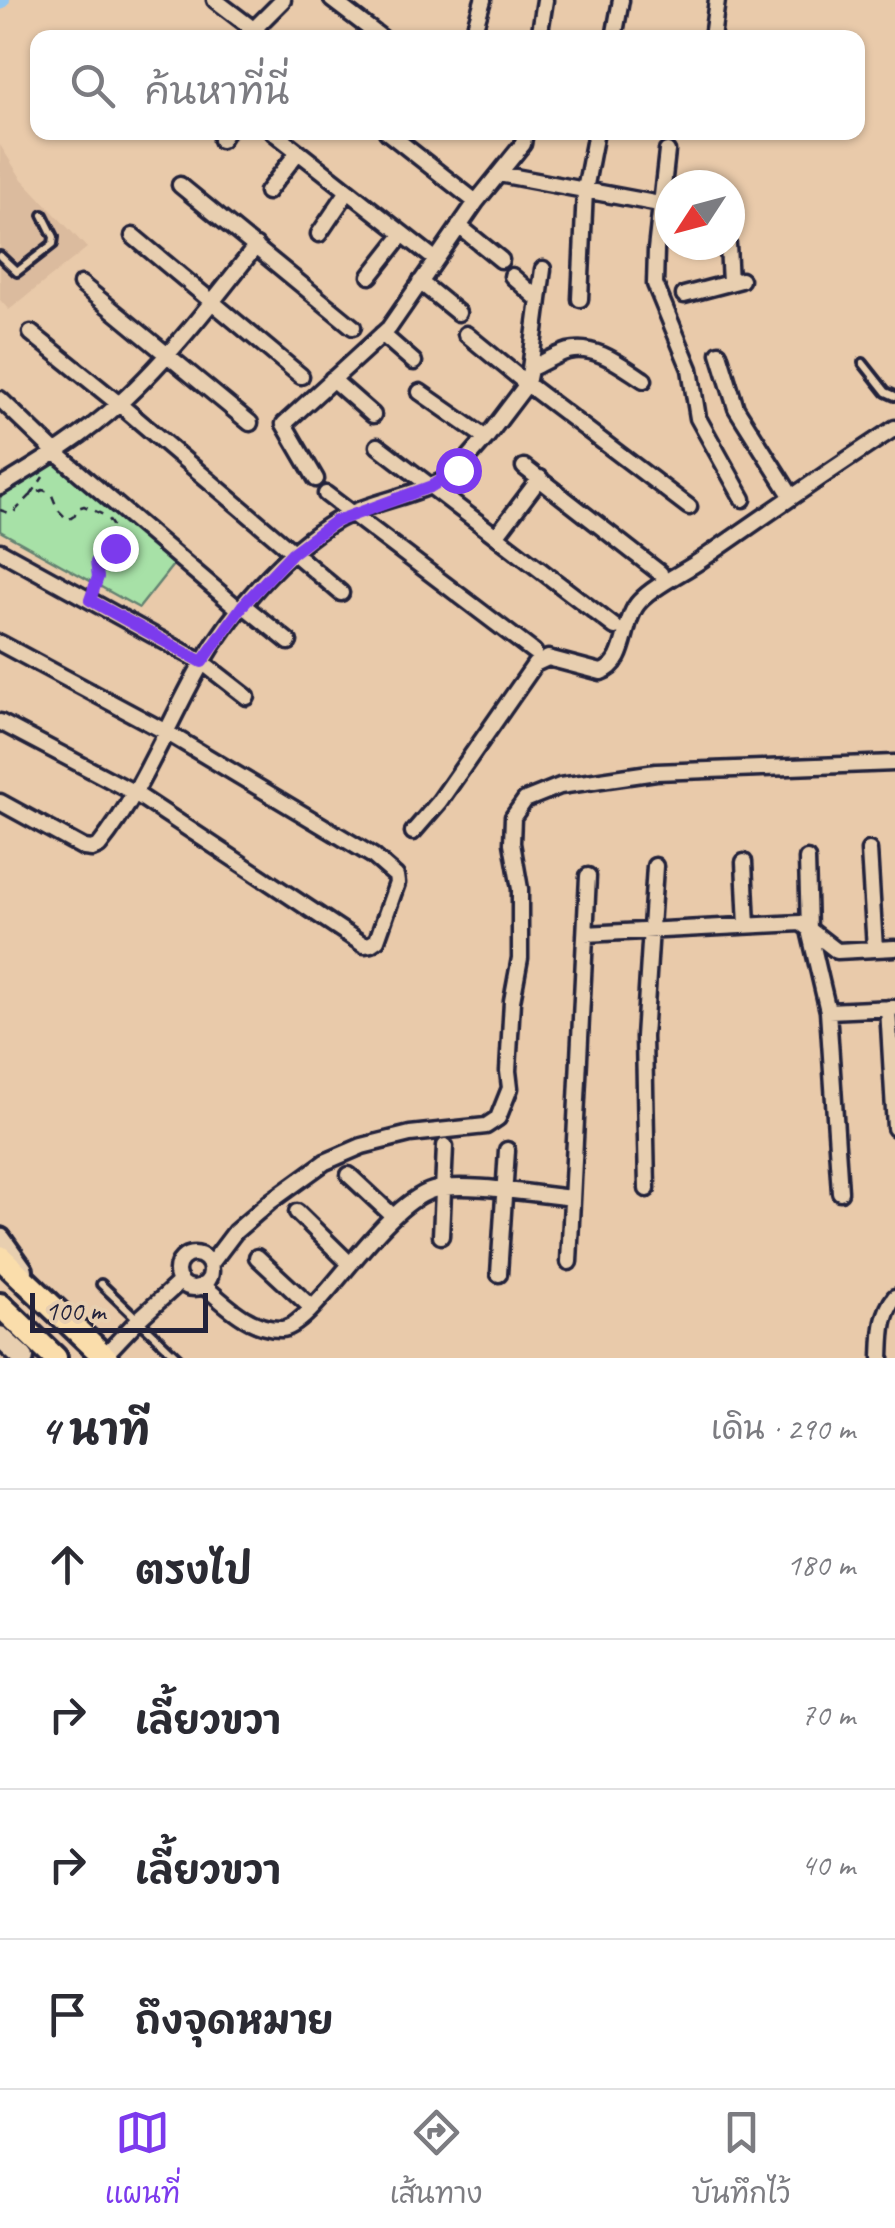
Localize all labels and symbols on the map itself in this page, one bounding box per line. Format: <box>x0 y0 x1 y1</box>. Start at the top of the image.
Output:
north arrow <box>655 170 745 260</box>
route start <box>436 448 482 494</box>
route end <box>93 526 139 572</box>
scale bar <box>30 1288 208 1332</box>

